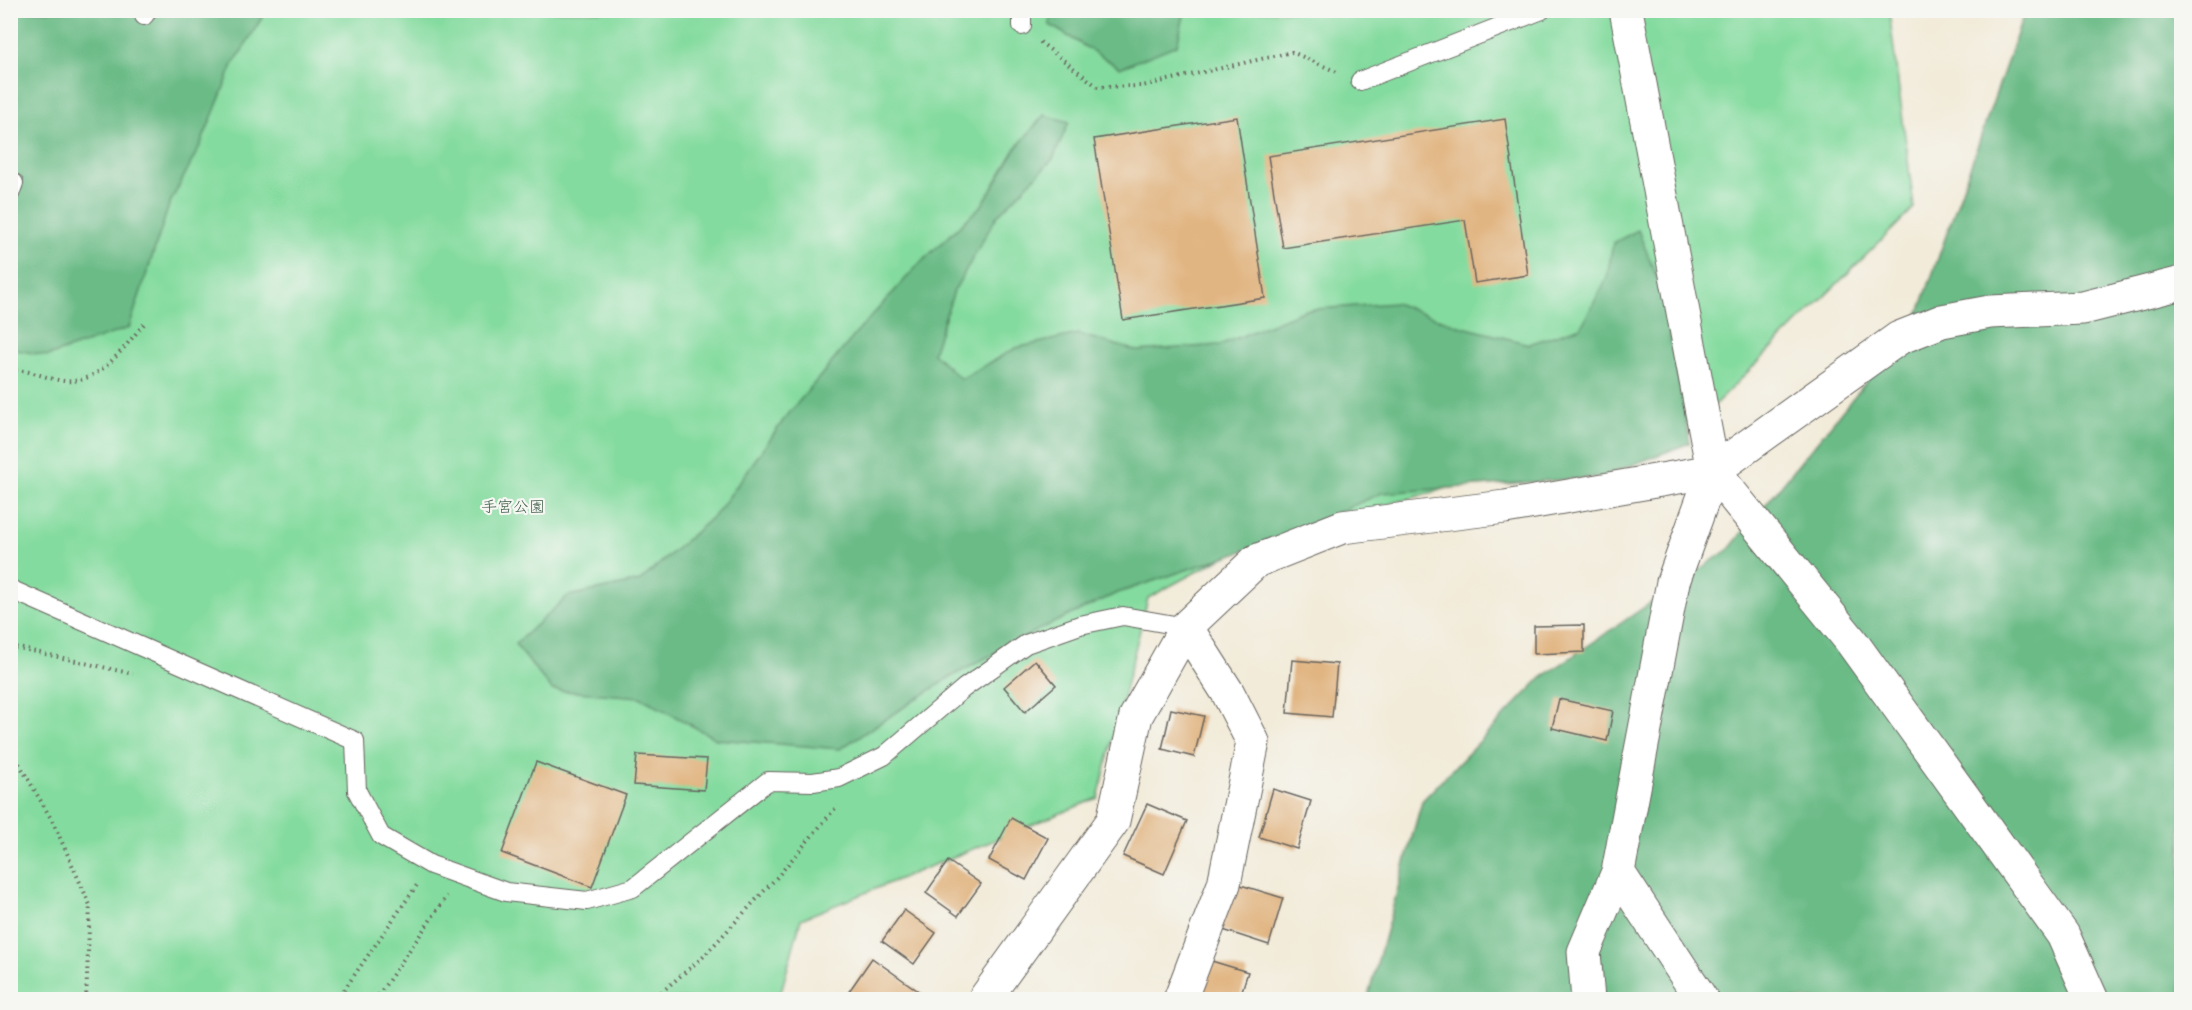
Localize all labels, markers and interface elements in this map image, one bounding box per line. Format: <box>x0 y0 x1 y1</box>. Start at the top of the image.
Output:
park label: 手宮公園 <box>481 495 545 520</box>

